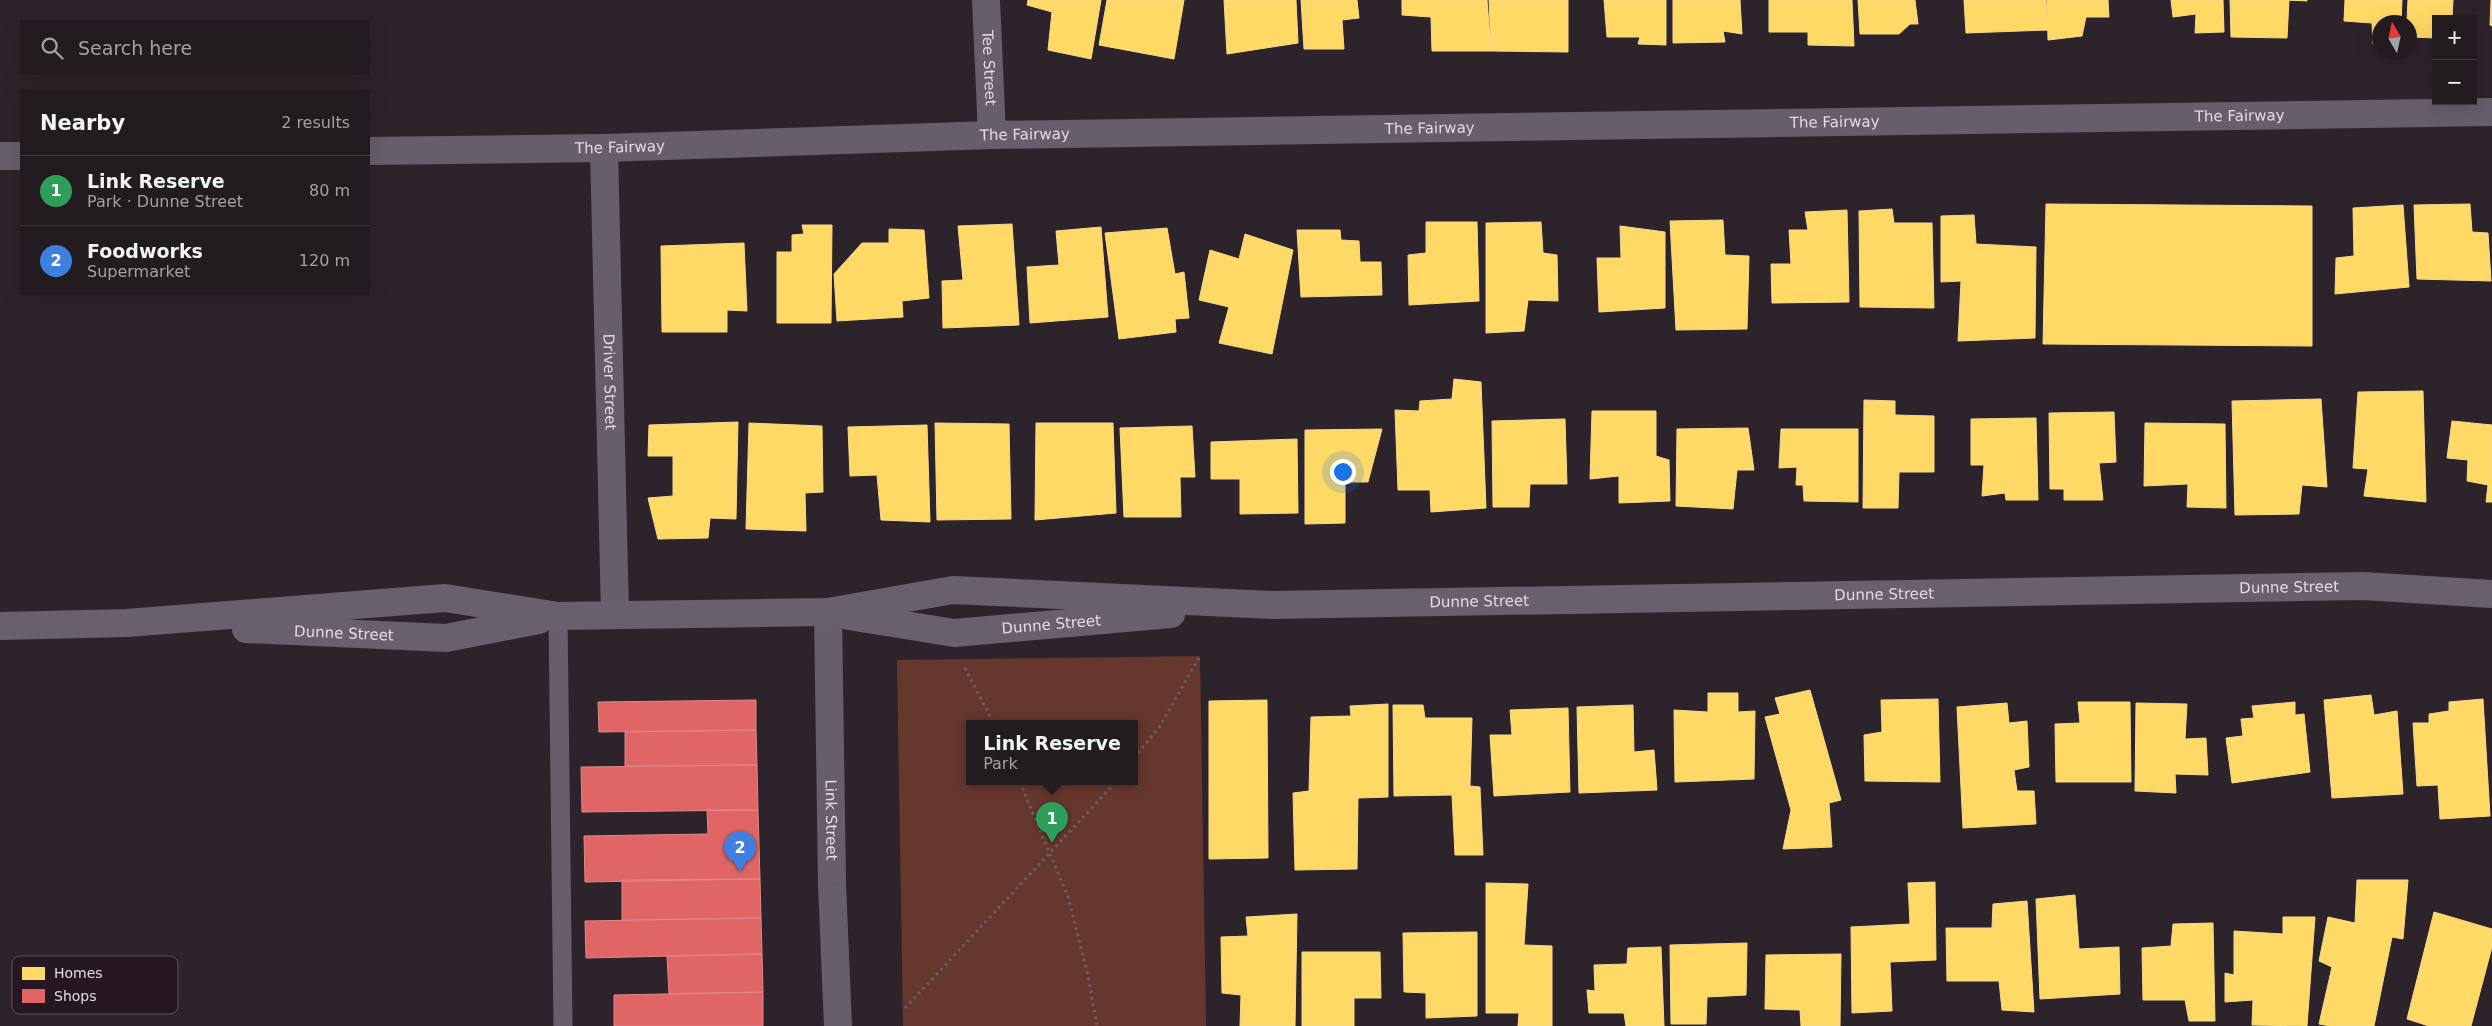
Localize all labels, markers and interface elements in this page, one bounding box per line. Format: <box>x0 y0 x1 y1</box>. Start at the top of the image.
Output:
north arrow <box>2372 15 2417 60</box>
map controls <box>2432 15 2477 105</box>
button: + <box>2432 15 2477 60</box>
search box <box>20 20 370 75</box>
street label: Tee Street <box>978 29 1000 106</box>
icon: search <box>38 34 66 62</box>
text: Search here <box>78 37 192 59</box>
button: − <box>2432 60 2477 105</box>
street label: The Fairway <box>2194 106 2285 126</box>
text: Nearby <box>40 111 125 135</box>
street label: The Fairway <box>1789 112 1880 132</box>
text: 2 results <box>281 113 350 132</box>
street label: The Fairway <box>1384 119 1475 138</box>
street label: The Fairway <box>979 125 1070 144</box>
street label: The Fairway <box>574 137 665 157</box>
text: Link Reserve <box>87 170 225 192</box>
text: 1 <box>50 181 62 200</box>
text: 80 m <box>309 181 350 200</box>
text: Park · Dunne Street <box>87 192 243 211</box>
text: Foodworks <box>87 240 203 262</box>
text: 2 <box>50 251 62 270</box>
text: 120 m <box>299 251 350 270</box>
text: Supermarket <box>87 262 190 281</box>
street label: Driver Street <box>599 333 620 431</box>
your location <box>1330 459 1356 485</box>
street label: Dunne Street <box>2239 577 2339 597</box>
street label: Dunne Street <box>1834 584 1934 604</box>
street label: Dunne Street <box>1429 592 1529 611</box>
street label: Dunne Street <box>1001 611 1102 638</box>
street label: Dunne Street <box>294 622 394 645</box>
popup <box>966 720 1138 785</box>
text: Link Reserve <box>983 732 1121 754</box>
text: Park <box>983 754 1018 773</box>
street label: Link Street <box>821 779 841 861</box>
pin: 1 <box>1036 802 1068 843</box>
pin: 2 <box>724 831 756 872</box>
legend <box>12 956 178 1014</box>
text: Homes <box>54 965 103 981</box>
text: Shops <box>54 988 97 1004</box>

